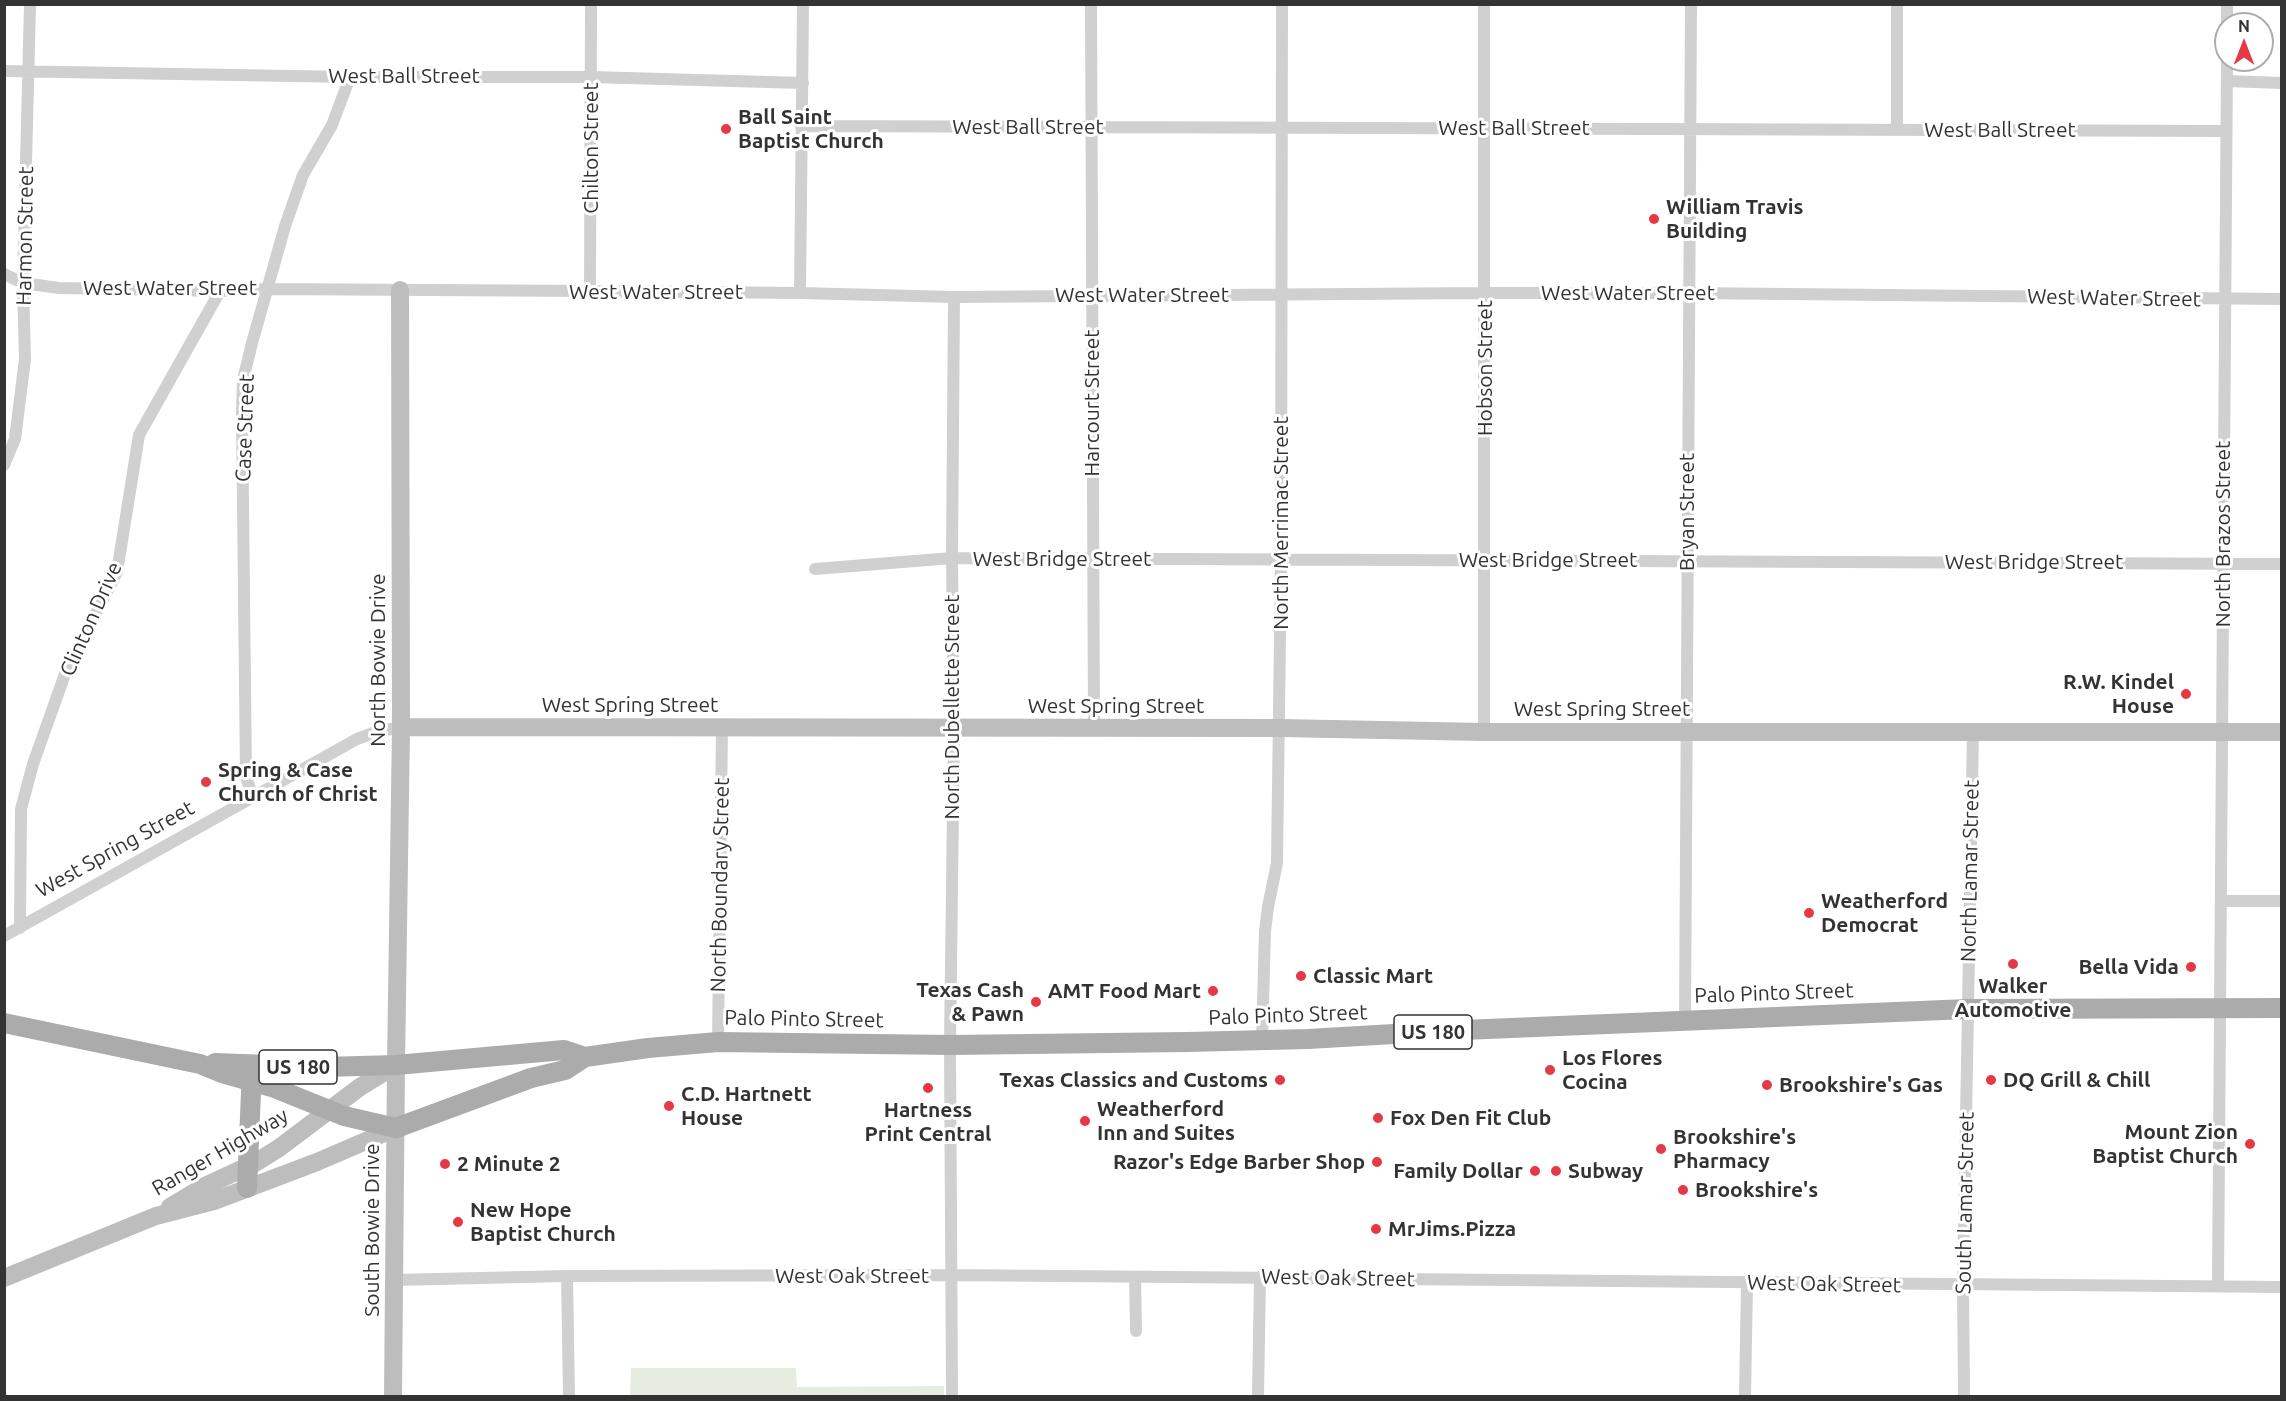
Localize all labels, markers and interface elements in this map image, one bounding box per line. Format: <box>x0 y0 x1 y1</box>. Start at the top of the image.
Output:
north arrow <box>2214 12 2274 72</box>
text: N <box>2238 17 2250 35</box>
street label: West Ball Street <box>328 63 480 89</box>
street label: Chilton Street <box>578 82 604 214</box>
place label: Ball Saint Baptist Church <box>738 104 884 154</box>
street label: West Ball Street <box>952 114 1104 140</box>
street label: West Ball Street <box>1438 115 1590 141</box>
street label: West Ball Street <box>1924 117 2076 143</box>
marker: Ball Saint Baptist Church <box>719 122 733 136</box>
street label: Harmon Street <box>11 166 39 306</box>
place label: William Travis Building <box>1666 194 1803 244</box>
marker: William Travis Building <box>1647 212 1661 226</box>
street label: West Water Street <box>83 275 257 301</box>
street label: West Water Street <box>569 279 743 305</box>
street label: West Water Street <box>1541 280 1715 306</box>
street label: West Water Street <box>1055 282 1229 308</box>
street label: West Water Street <box>2027 284 2201 312</box>
street label: Hobson Street <box>1472 300 1498 436</box>
street label: Harcourt Street <box>1079 330 1105 476</box>
street label: Case Street <box>231 374 259 482</box>
street label: North Merrimac Street <box>1268 416 1294 630</box>
street label: North Brazos Street <box>2210 441 2236 627</box>
street label: Bryan Street <box>1674 453 1700 571</box>
street label: West Bridge Street <box>973 546 1151 572</box>
street label: West Bridge Street <box>1459 547 1637 573</box>
street label: West Bridge Street <box>1945 549 2123 575</box>
street label: Clinton Drive <box>55 558 127 680</box>
street label: North Bowie Drive <box>365 573 391 747</box>
street label: North Dubellette Street <box>939 594 965 820</box>
place label: R.W. Kindel House <box>2063 669 2174 719</box>
marker: R.W. Kindel House <box>2179 687 2193 701</box>
street label: West Spring Street <box>542 692 718 718</box>
street label: West Spring Street <box>1028 693 1204 719</box>
street label: West Spring Street <box>1514 696 1690 722</box>
place label: Spring & Case Church of Christ <box>218 757 377 807</box>
marker: Spring & Case Church of Christ <box>199 775 213 789</box>
street label: North Boundary Street <box>706 777 734 993</box>
street label: North Lamar Street <box>1956 780 1984 962</box>
street label: West Spring Street <box>32 795 198 903</box>
place label: Weatherford Democrat <box>1821 888 1948 938</box>
marker: Weatherford Democrat <box>1802 906 1816 920</box>
place label: Bella Vida <box>2078 954 2179 980</box>
marker: Walker Automotive <box>2006 957 2020 971</box>
marker: Bella Vida <box>2184 960 2198 974</box>
place label: Classic Mart <box>1313 963 1433 989</box>
marker: Classic Mart <box>1294 969 1308 983</box>
place label: Walker Automotive <box>1955 973 2071 1023</box>
place label: Texas Cash & Pawn <box>916 977 1024 1027</box>
place label: AMT Food Mart <box>1048 978 1201 1004</box>
street label: Palo Pinto Street <box>1694 978 1854 1008</box>
marker: AMT Food Mart <box>1206 984 1220 998</box>
marker: Texas Cash & Pawn <box>1029 995 1043 1009</box>
street label: Palo Pinto Street <box>1208 1000 1368 1030</box>
street label: Palo Pinto Street <box>724 1005 884 1033</box>
road number: US 180 <box>1394 1015 1472 1049</box>
place label: Los Flores Cocina <box>1562 1045 1662 1095</box>
road number: US 180 <box>259 1050 337 1084</box>
marker: Los Flores Cocina <box>1543 1063 1557 1077</box>
place label: Texas Classics and Customs <box>999 1067 1268 1093</box>
place label: DQ Grill & Chill <box>2003 1067 2150 1093</box>
place label: Brookshire's Gas <box>1779 1072 1943 1098</box>
marker: Texas Classics and Customs <box>1273 1073 1287 1087</box>
marker: DQ Grill & Chill <box>1984 1073 1998 1087</box>
marker: Brookshire's Gas <box>1760 1078 1774 1092</box>
place label: C.D. Hartnett House <box>681 1081 812 1131</box>
marker: Hartness Print Central <box>921 1081 935 1095</box>
place label: Weatherford Inn and Suites <box>1097 1096 1235 1146</box>
place label: Hartness Print Central <box>865 1097 991 1147</box>
marker: C.D. Hartnett House <box>662 1099 676 1113</box>
street label: Ranger Highway <box>147 1103 293 1201</box>
place label: Fox Den Fit Club <box>1390 1105 1551 1131</box>
marker: Fox Den Fit Club <box>1371 1111 1385 1125</box>
street label: South Lamar Street <box>1951 1112 1979 1294</box>
marker: Weatherford Inn and Suites <box>1078 1114 1092 1128</box>
place label: Mount Zion Baptist Church <box>2092 1119 2238 1169</box>
place label: Brookshire's Pharmacy <box>1673 1124 1796 1174</box>
marker: Mount Zion Baptist Church <box>2243 1137 2257 1151</box>
marker: Brookshire's Pharmacy <box>1654 1142 1668 1156</box>
street label: South Bowie Drive <box>359 1143 385 1317</box>
place label: Razor's Edge Barber Shop <box>1113 1149 1365 1175</box>
place label: 2 Minute 2 <box>457 1151 561 1177</box>
marker: Razor's Edge Barber Shop <box>1370 1155 1384 1169</box>
marker: 2 Minute 2 <box>438 1157 452 1171</box>
place label: Family Dollar <box>1393 1158 1523 1184</box>
place label: Subway <box>1568 1158 1643 1184</box>
marker: Family Dollar <box>1528 1164 1542 1178</box>
marker: Subway <box>1549 1164 1563 1178</box>
place label: Brookshire's <box>1695 1177 1818 1203</box>
marker: Brookshire's <box>1676 1183 1690 1197</box>
place label: New Hope Baptist Church <box>470 1197 616 1247</box>
marker: New Hope Baptist Church <box>451 1215 465 1229</box>
place label: MrJims.Pizza <box>1388 1216 1516 1242</box>
marker: MrJims.Pizza <box>1369 1222 1383 1236</box>
street label: West Oak Street <box>775 1263 929 1289</box>
street label: West Oak Street <box>1261 1264 1415 1292</box>
street label: West Oak Street <box>1747 1270 1901 1298</box>

